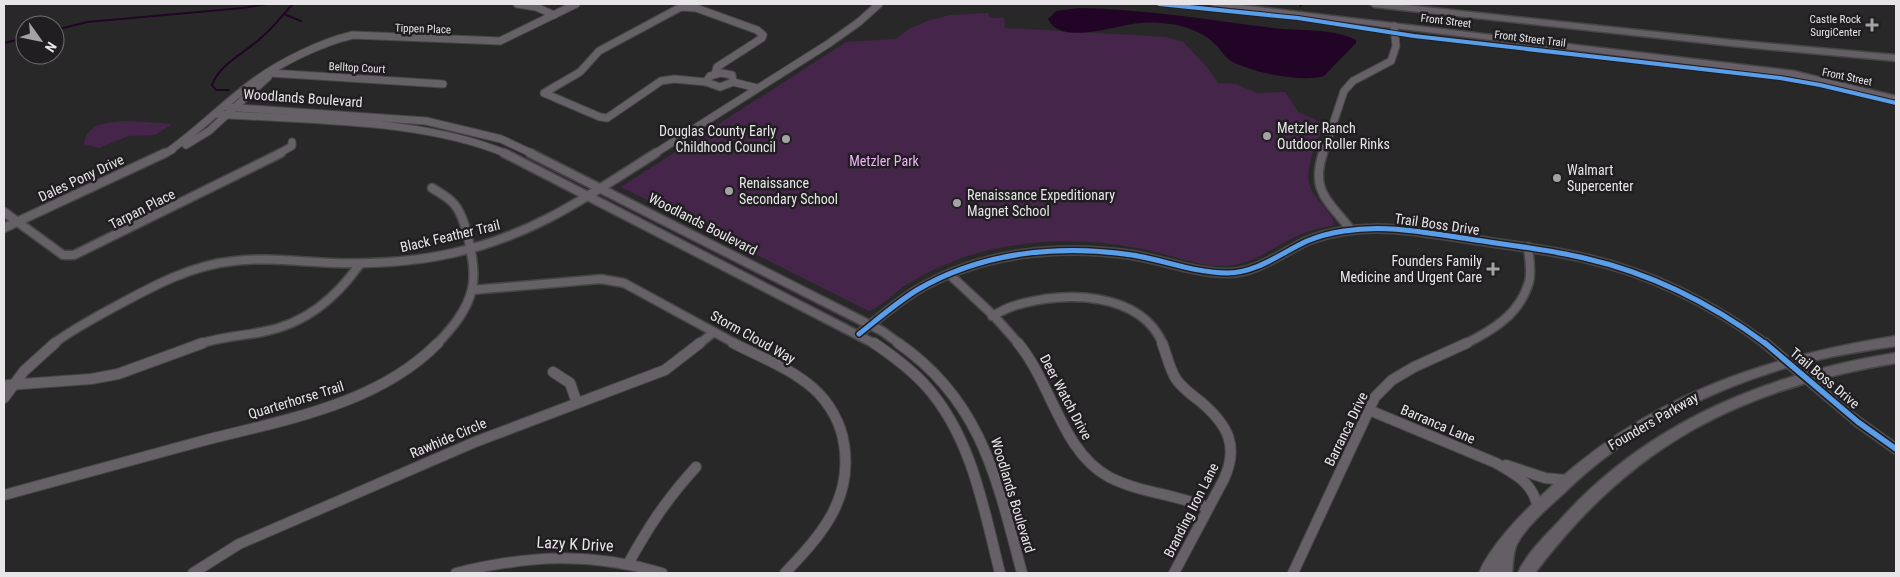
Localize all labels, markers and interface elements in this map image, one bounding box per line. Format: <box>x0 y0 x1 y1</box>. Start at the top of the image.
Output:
street label: Front Street <box>1420 11 1472 31</box>
place label: Castle Rock SurgiCenter <box>1810 13 1862 39</box>
north arrow <box>15 15 65 65</box>
marker: Castle Rock SurgiCenter <box>1865 18 1879 32</box>
street label: Tippen Place <box>395 22 451 36</box>
street label: Front Street Trail <box>1494 28 1566 50</box>
text: N <box>42 39 60 55</box>
street label: Belltop Court <box>328 60 386 76</box>
street label: Front Street <box>1821 65 1873 89</box>
street label: Woodlands Boulevard <box>243 86 363 110</box>
place label: Metzler Ranch Outdoor Roller Rinks <box>1277 120 1390 152</box>
place label: Douglas County Early Childhood Council <box>659 123 776 155</box>
marker: Metzler Ranch Outdoor Roller Rinks <box>1261 130 1273 142</box>
marker: Douglas County Early Childhood Council <box>780 133 792 145</box>
street label: Dales Pony Drive <box>36 151 127 205</box>
park label: Metzler Park <box>849 153 920 169</box>
place label: Walmart Supercenter <box>1567 162 1633 194</box>
marker: Walmart Supercenter <box>1551 172 1563 184</box>
place label: Renaissance Secondary School <box>739 175 838 207</box>
street label: Tarpan Place <box>106 185 178 232</box>
marker: Renaissance Secondary School <box>723 185 735 197</box>
place label: Renaissance Expeditionary Magnet School <box>967 187 1115 219</box>
street label: Woodlands Boulevard <box>646 190 760 258</box>
marker: Renaissance Expeditionary Magnet School <box>951 197 963 209</box>
street label: Trail Boss Drive <box>1393 210 1481 238</box>
street label: Black Feather Trail <box>399 217 501 255</box>
place label: Founders Family Medicine and Urgent Care <box>1340 253 1482 285</box>
marker: Founders Family Medicine and Urgent Care <box>1486 262 1500 276</box>
street label: Storm Cloud Way <box>708 307 798 367</box>
street label: Trail Boss Drive <box>1787 344 1863 412</box>
street label: Deer Watch Drive <box>1037 352 1095 443</box>
street label: Quarterhorse Trail <box>246 378 346 422</box>
street label: Barranca Drive <box>1321 389 1371 469</box>
street label: Founders Parkway <box>1605 389 1701 453</box>
street label: Barranca Lane <box>1398 401 1478 447</box>
street label: Rawhide Circle <box>407 415 489 461</box>
street label: Woodlands Boulevard <box>988 436 1038 554</box>
street label: Branding Iron Lane <box>1160 460 1222 560</box>
street label: Lazy K Drive <box>536 532 614 556</box>

